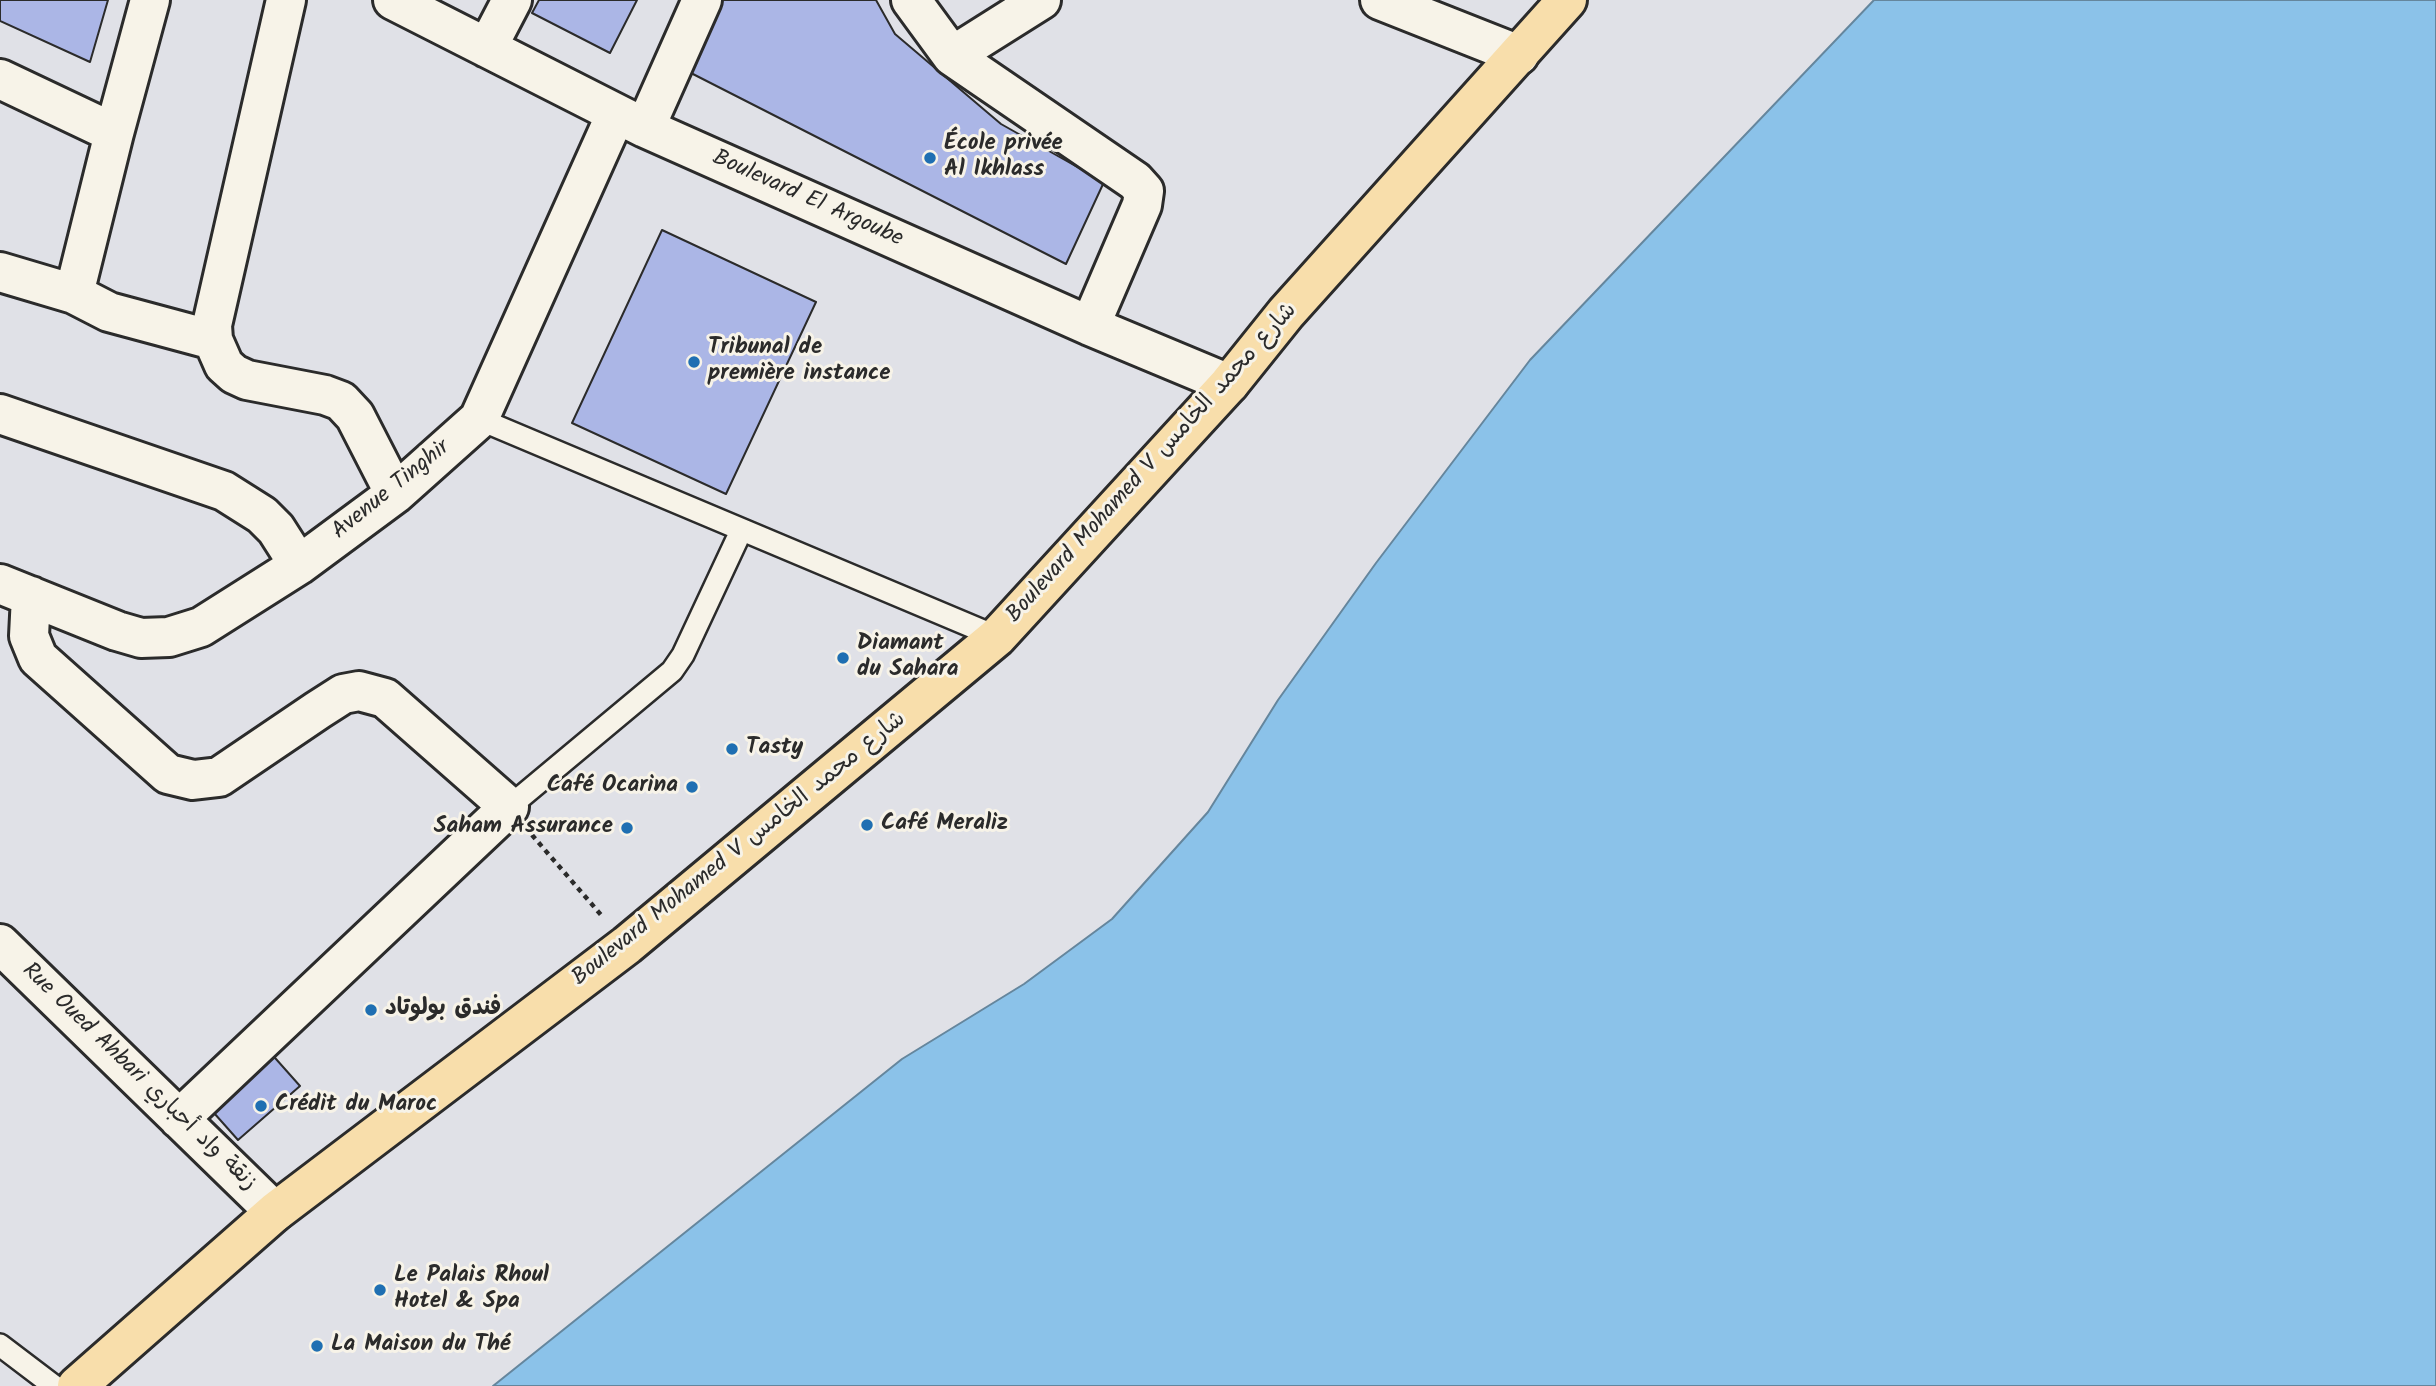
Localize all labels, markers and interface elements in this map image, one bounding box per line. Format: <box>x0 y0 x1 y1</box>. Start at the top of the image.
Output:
place label: École privée Al Ikhlass <box>944 131 1063 185</box>
street label: Boulevard El Argoube <box>707 146 907 254</box>
marker: École privée Al Ikhlass <box>922 150 938 166</box>
street label: Boulevard Mohamed V شارع محمد الخامس <box>1002 298 1304 630</box>
place label: Tribunal de première instance <box>708 335 890 389</box>
marker: Tribunal de première instance <box>686 354 702 370</box>
street label: Avenue Tinghir <box>328 435 456 547</box>
place label: Diamant du Sahara <box>857 631 959 685</box>
marker: Diamant du Sahara <box>835 650 851 666</box>
street label: Boulevard Mohamed V شارع محمد الخامس <box>568 707 912 993</box>
place label: Tasty <box>746 735 803 763</box>
marker: Tasty <box>724 741 740 757</box>
place label: Café Ocarina <box>547 773 678 801</box>
marker: Café Ocarina <box>684 779 700 795</box>
place label: Café Meraliz <box>881 811 1008 839</box>
place label: Saham Assurance <box>434 814 613 842</box>
marker: Café Meraliz <box>859 817 875 833</box>
marker: Saham Assurance <box>619 820 635 836</box>
street label: Rue Oued Ahbari زنقة واد أحباري <box>15 958 261 1198</box>
place label: فندق بولوتاد <box>385 996 501 1024</box>
marker: فندق بولوتاد <box>363 1002 379 1018</box>
place label: Crédit du Maroc <box>275 1092 437 1120</box>
marker: Crédit du Maroc <box>253 1098 269 1114</box>
place label: Le Palais Rhoul Hotel & Spa <box>394 1263 549 1317</box>
marker: Le Palais Rhoul Hotel & Spa <box>372 1282 388 1298</box>
place label: La Maison du Thé <box>331 1332 510 1360</box>
marker: La Maison du Thé <box>309 1338 325 1354</box>

